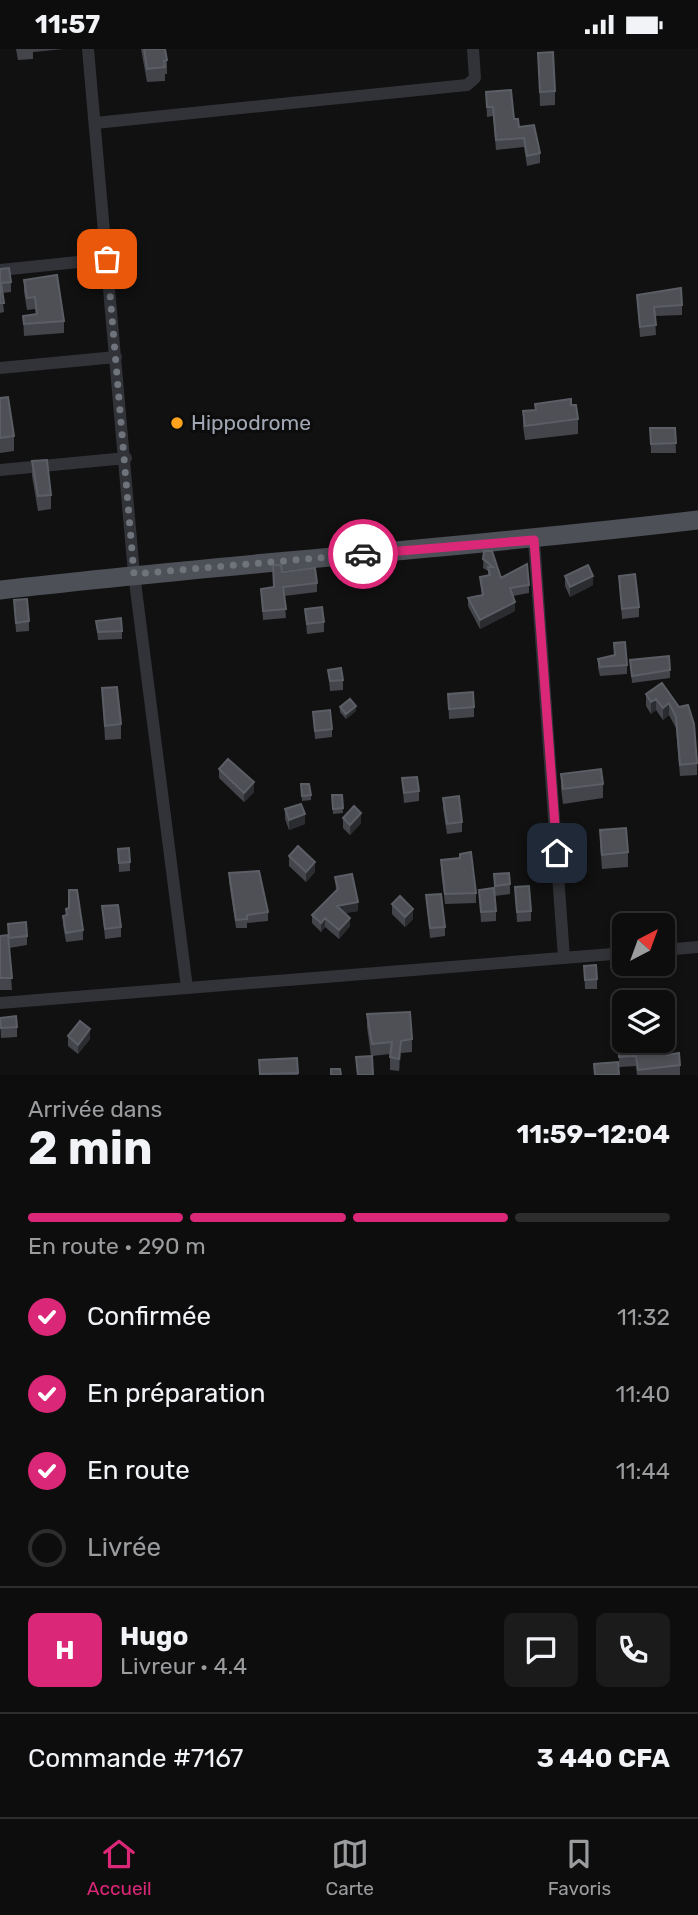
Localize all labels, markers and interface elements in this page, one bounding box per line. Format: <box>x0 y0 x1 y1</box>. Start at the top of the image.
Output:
text: 11:57 <box>35 9 100 40</box>
pin <box>77 229 137 289</box>
icon: bag <box>88 240 126 278</box>
place label: Hippodrome <box>191 410 311 435</box>
marker: Hippodrome <box>169 415 185 431</box>
courier <box>328 519 398 589</box>
icon: car <box>344 535 382 573</box>
pin <box>527 823 587 883</box>
icon: home <box>538 834 576 872</box>
north arrow <box>612 913 676 977</box>
map controls <box>612 913 675 1053</box>
button: layers <box>612 990 675 1053</box>
text: Arrivée dans <box>28 1095 162 1123</box>
text: 11:59–12:04 <box>516 1119 670 1150</box>
text: 2 min <box>28 1121 153 1176</box>
text: En route · 290 m <box>28 1232 206 1260</box>
icon: check <box>28 1298 66 1336</box>
text: Confirmée <box>87 1301 211 1332</box>
text: 11:32 <box>617 1303 670 1331</box>
icon: check <box>28 1375 66 1413</box>
text: En préparation <box>87 1378 265 1409</box>
text: 11:40 <box>616 1380 670 1408</box>
icon: check <box>28 1452 66 1490</box>
text: En route <box>87 1455 190 1486</box>
text: 11:44 <box>616 1457 670 1485</box>
text: Livrée <box>87 1532 161 1563</box>
button: chat <box>504 1613 578 1687</box>
button: phone <box>596 1613 670 1687</box>
text: Hugo <box>120 1621 188 1652</box>
text: H <box>55 1635 75 1666</box>
text: Livreur · 4.4 <box>120 1652 247 1680</box>
text: Commande #7167 <box>28 1743 243 1774</box>
text: 3 440 CFA <box>537 1743 670 1774</box>
tab: Accueil <box>87 1835 152 1900</box>
tab: Carte <box>325 1835 374 1900</box>
tab: Favoris <box>548 1835 611 1900</box>

